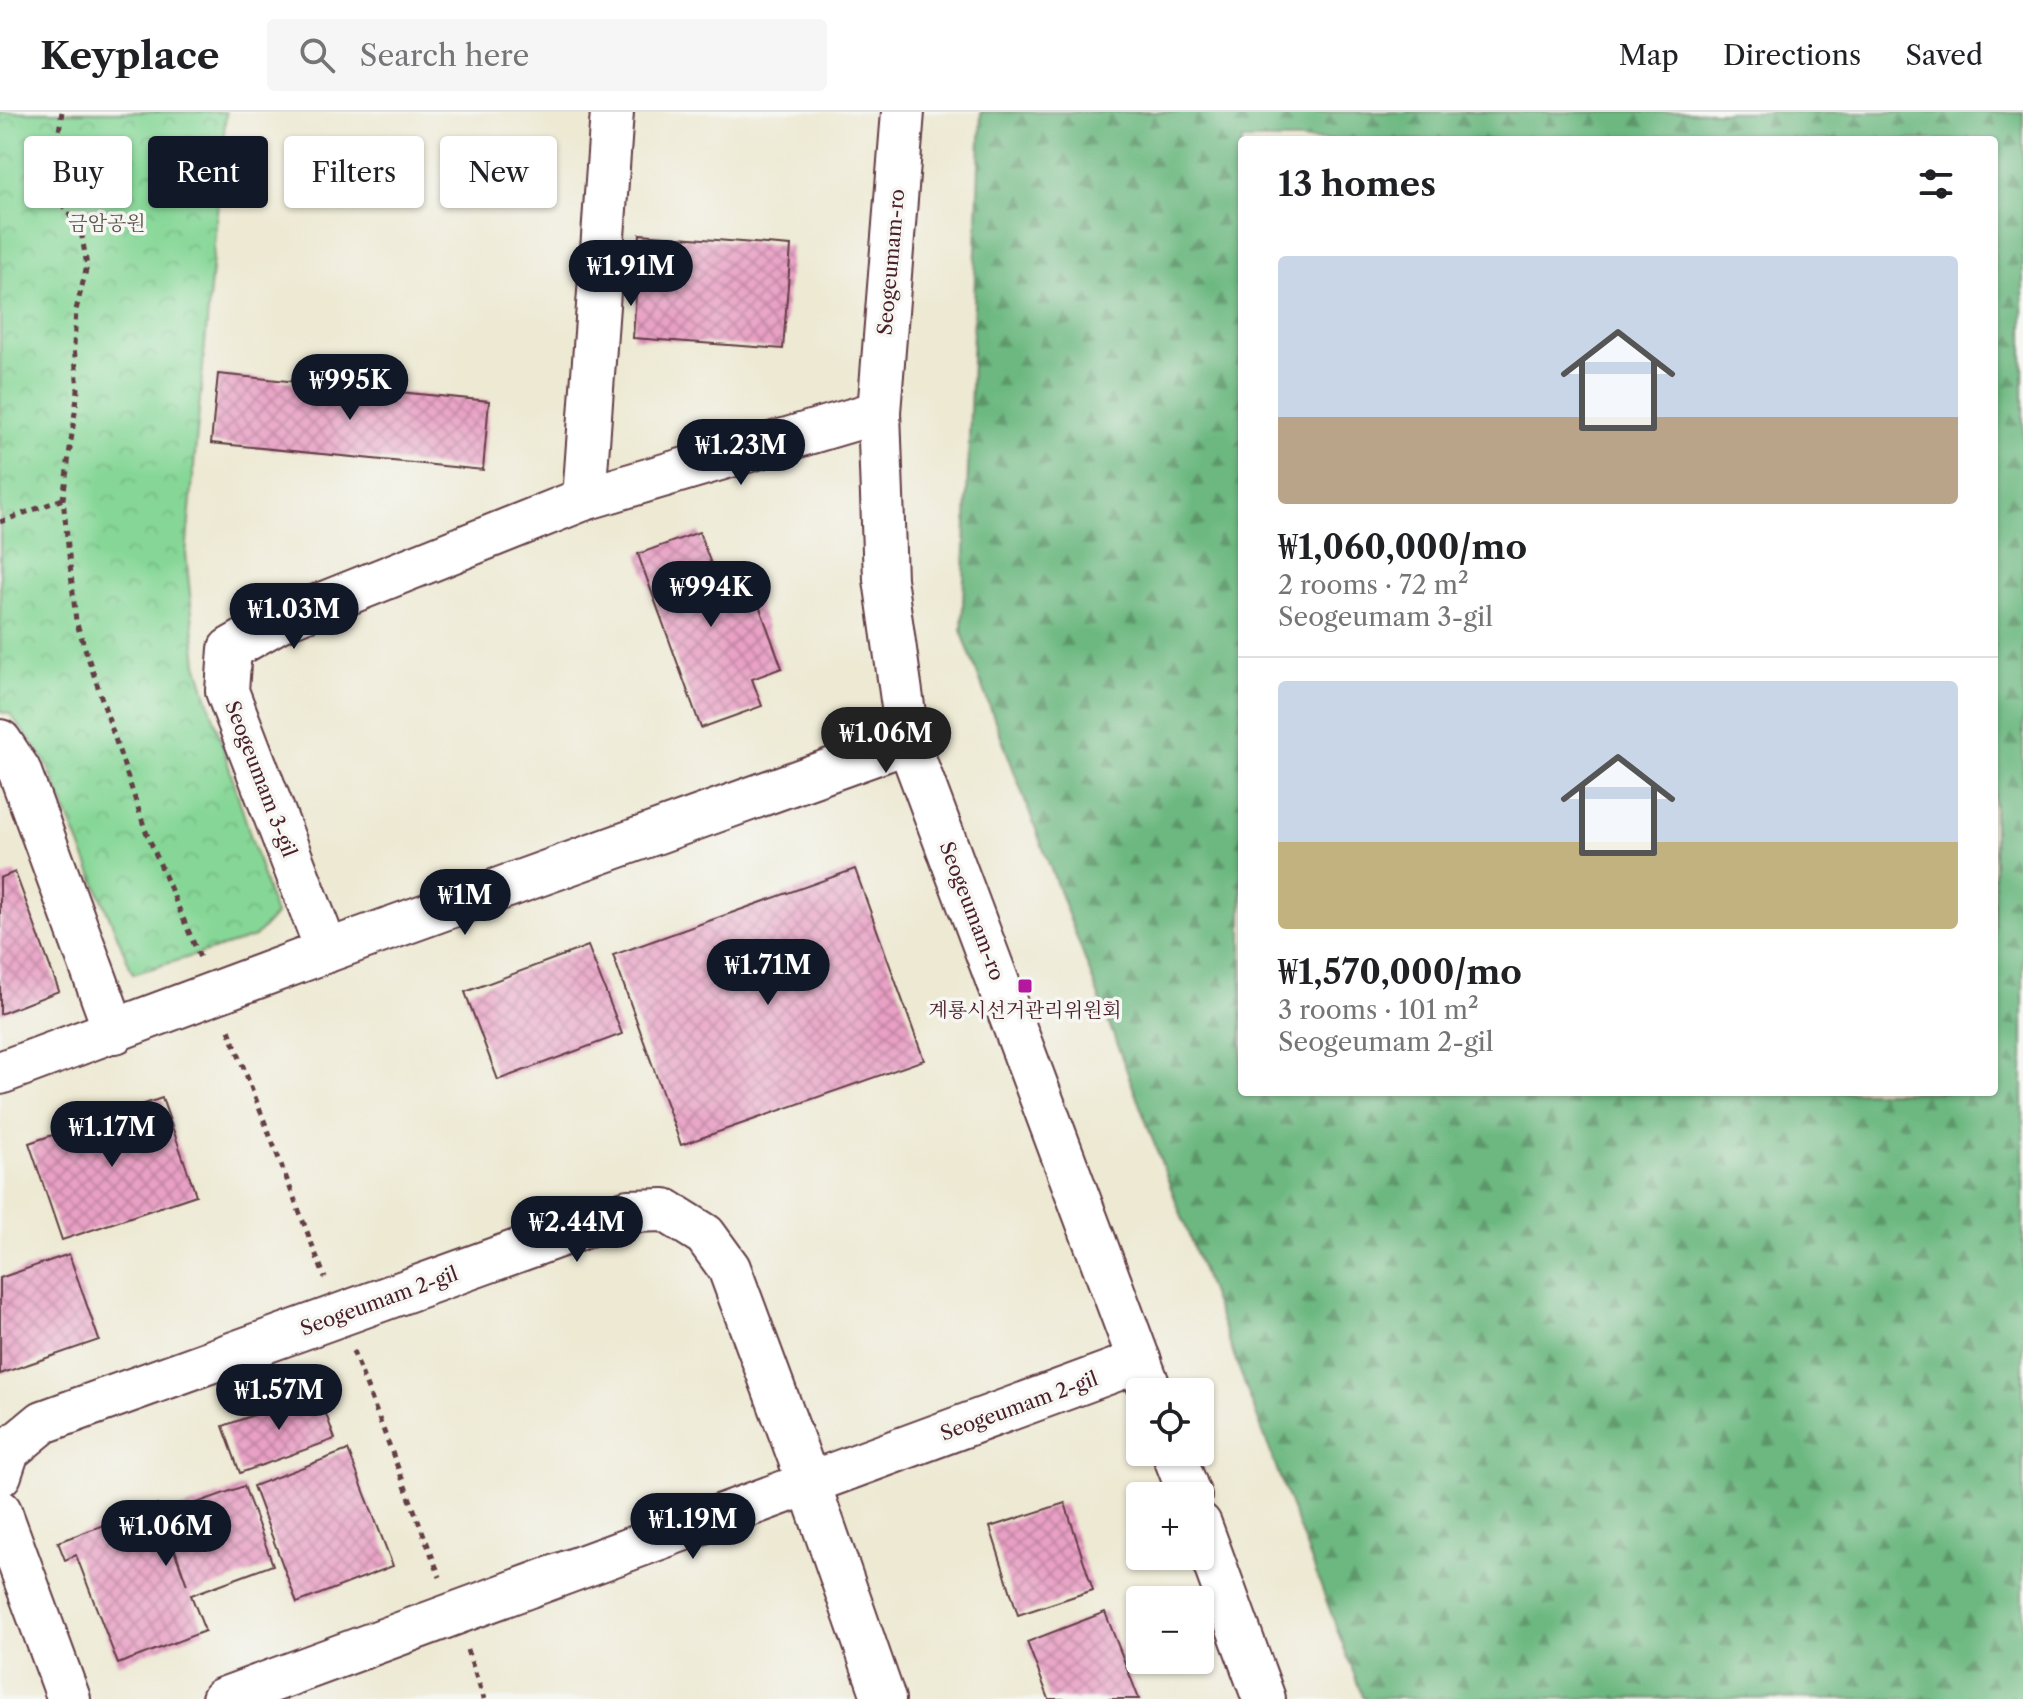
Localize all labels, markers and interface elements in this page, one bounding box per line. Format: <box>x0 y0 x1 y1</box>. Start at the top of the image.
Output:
search box <box>267 19 827 91</box>
text: Keyplace <box>40 32 219 79</box>
icon: search <box>295 33 339 77</box>
text: Search here <box>359 37 529 74</box>
text: Map <box>1619 38 1679 72</box>
text: Directions <box>1723 38 1861 72</box>
text: Saved <box>1905 38 1983 72</box>
chip: Buy <box>24 136 132 208</box>
chip: Rent <box>148 136 268 208</box>
chip: Filters <box>284 136 424 208</box>
chip: New <box>440 136 557 208</box>
icon: filters <box>1914 162 1958 206</box>
text: 13 homes <box>1278 163 1436 205</box>
street label: Seogeumam-ro <box>873 188 909 336</box>
park label: 금암공원 <box>68 211 146 235</box>
pin: ₩1.91M <box>566 240 696 308</box>
text: ₩1.91M <box>587 250 675 282</box>
icon: home <box>1546 308 1690 452</box>
pin: ₩995K <box>294 354 406 422</box>
text: ₩995K <box>309 364 391 396</box>
pin: ₩1.23M <box>676 419 806 487</box>
text: ₩1.23M <box>695 429 787 461</box>
text: ₩1,060,000/mo <box>1278 526 1527 568</box>
pin: ₩994K <box>655 561 767 629</box>
text: 2 rooms · 72 m² <box>1278 569 1469 601</box>
text: ₩994K <box>670 571 752 603</box>
pin: ₩1.03M <box>229 583 359 651</box>
text: ₩1.03M <box>248 593 340 625</box>
text: Seogeumam 3-gil <box>1278 601 1493 633</box>
street label: Seogeumam 3-gil <box>220 698 302 860</box>
pin: ₩1.06M <box>821 707 951 775</box>
text: ₩1.06M <box>839 717 933 749</box>
icon: home <box>1546 733 1690 877</box>
street label: Seogeumam-ro <box>934 838 1010 984</box>
pin: ₩1M <box>426 869 504 937</box>
text: ₩1M <box>438 879 492 911</box>
pin: ₩1.71M <box>703 939 833 1007</box>
text: ₩1.71M <box>725 949 811 981</box>
text: ₩1,570,000/mo <box>1278 951 1522 993</box>
marker: 계룡시선거관리위원회 <box>1016 977 1034 995</box>
text: 3 rooms · 101 m² <box>1278 994 1479 1026</box>
place label: 계룡시선거관리위원회 <box>928 998 1122 1022</box>
text: Seogeumam 2-gil <box>1278 1026 1494 1058</box>
pin: ₩1.17M <box>47 1101 177 1169</box>
text: ₩1.17M <box>68 1111 156 1143</box>
pin: ₩2.44M <box>512 1196 642 1264</box>
text: ₩2.44M <box>529 1206 625 1238</box>
street label: Seogeumam 2-gil <box>297 1261 461 1341</box>
pin: ₩1.57M <box>214 1364 344 1432</box>
street label: Seogeumam 2-gil <box>937 1366 1101 1446</box>
text: ₩1.57M <box>234 1374 324 1406</box>
map controls <box>1126 1378 1214 1674</box>
button: locate <box>1126 1378 1214 1466</box>
button: + <box>1126 1482 1214 1570</box>
pin: ₩1.19M <box>628 1493 758 1561</box>
pin: ₩1.06M <box>101 1500 231 1568</box>
text: ₩1.19M <box>648 1503 738 1535</box>
text: ₩1.06M <box>119 1510 213 1542</box>
button: − <box>1126 1586 1214 1674</box>

